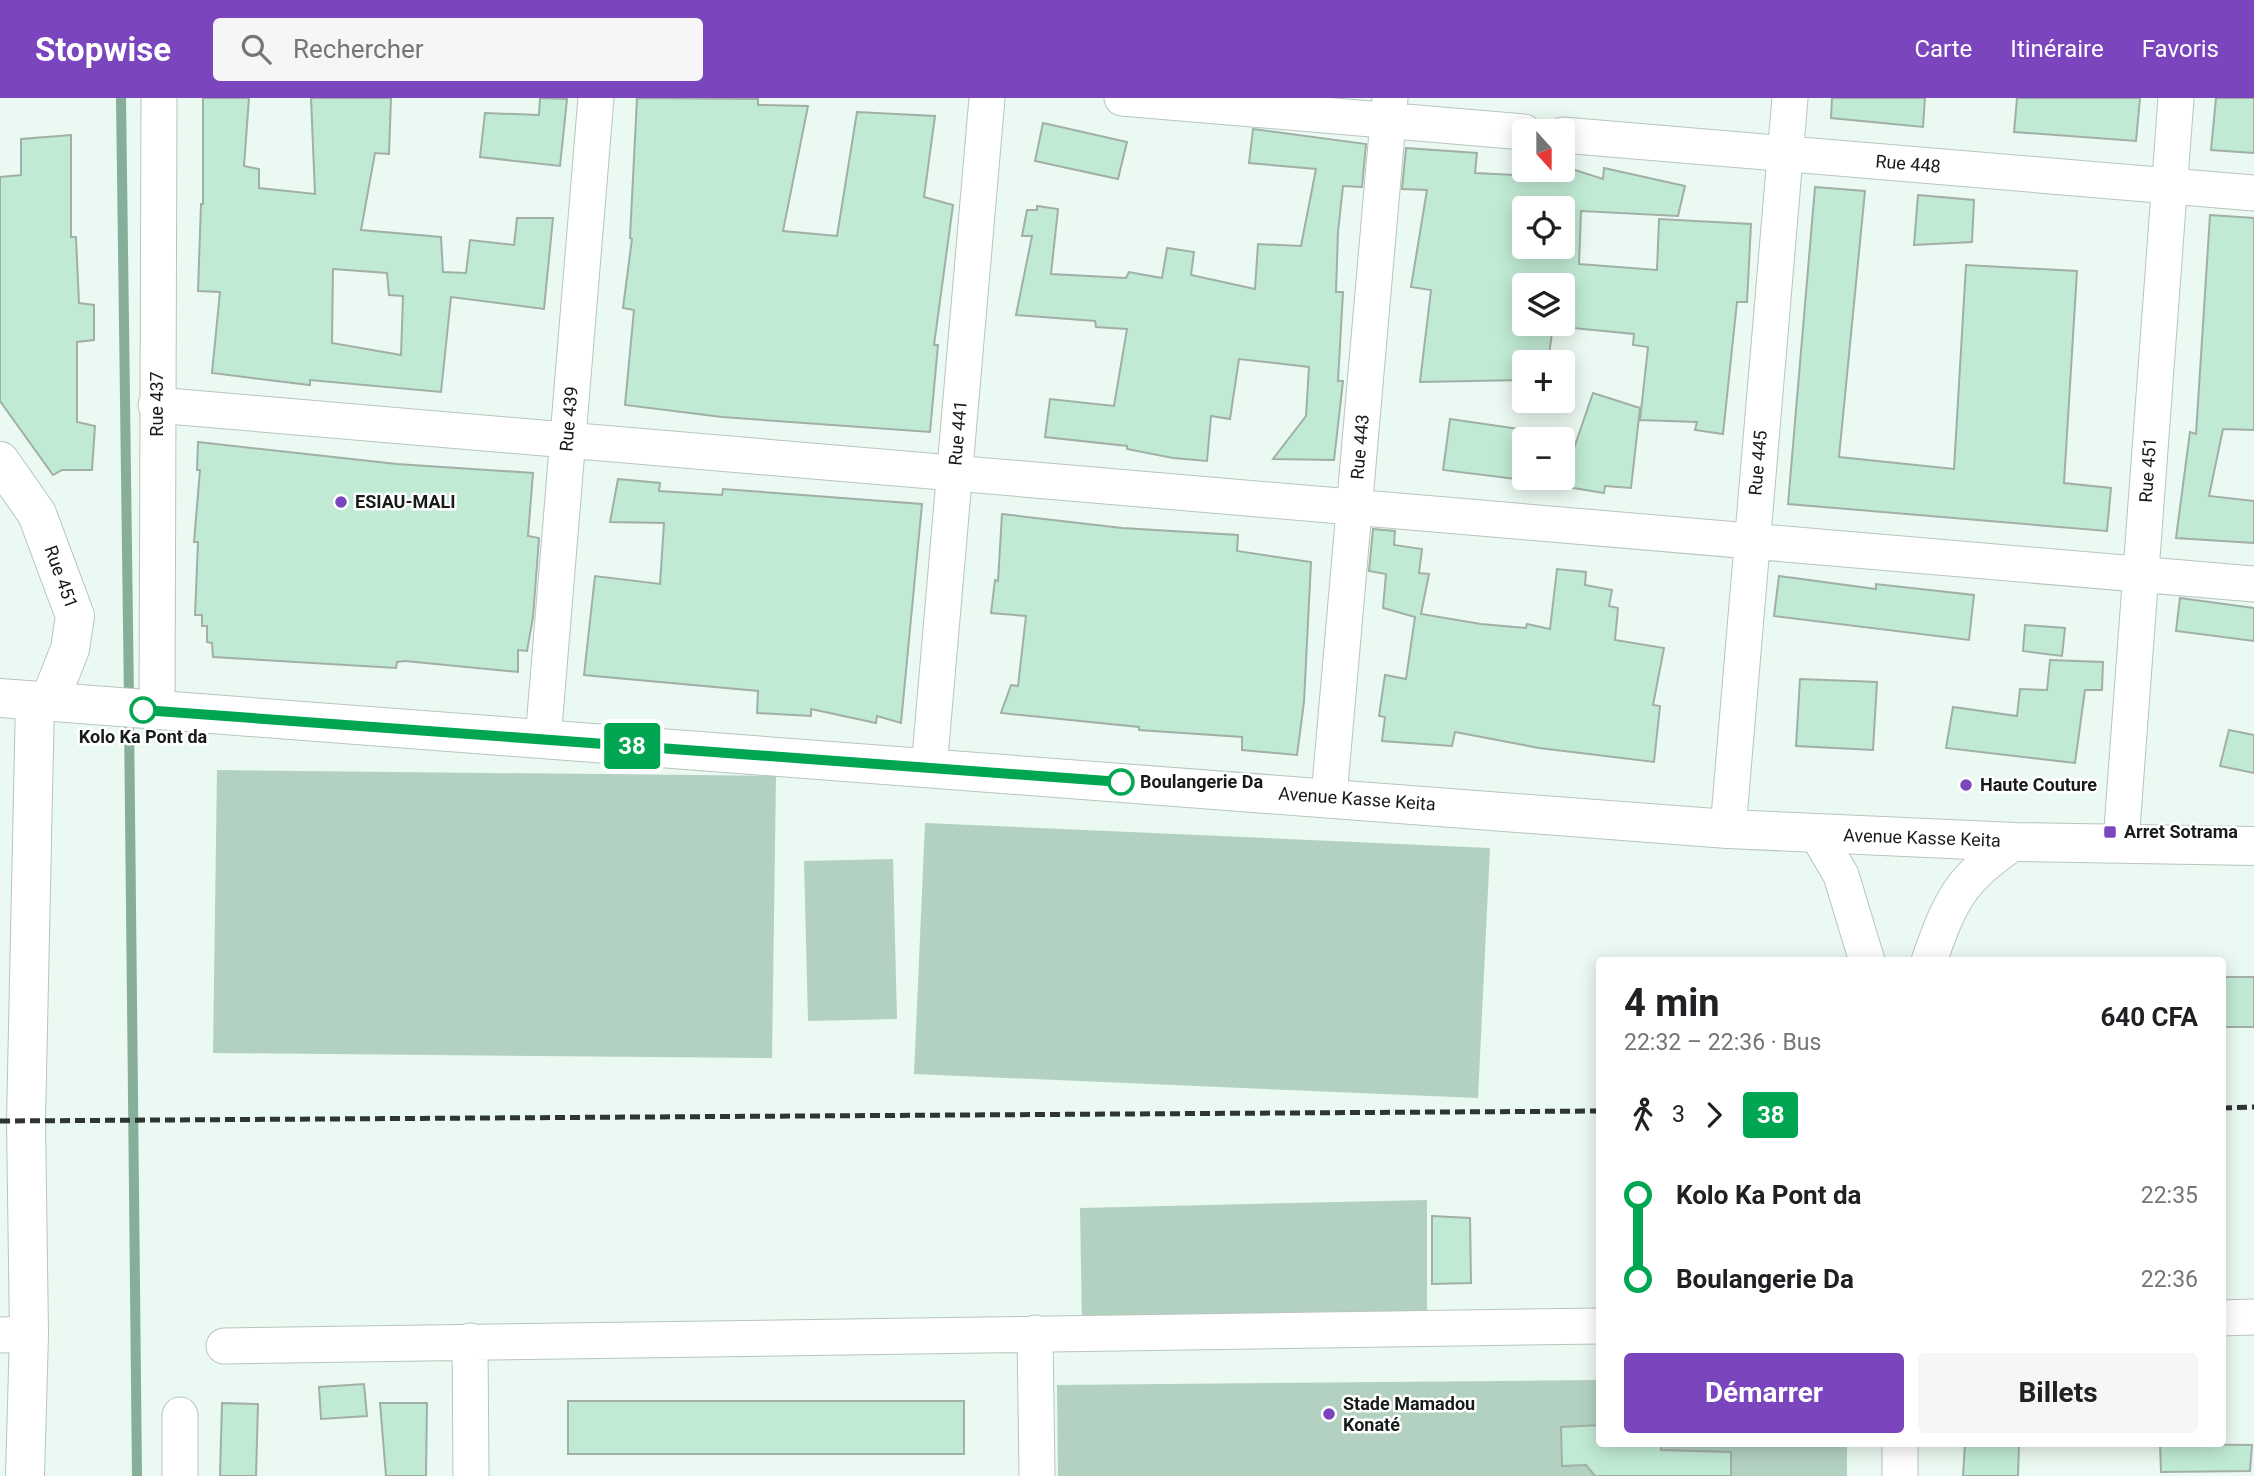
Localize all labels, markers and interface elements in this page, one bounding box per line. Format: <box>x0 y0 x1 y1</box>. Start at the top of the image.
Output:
search box <box>213 18 703 81</box>
text: Stopwise <box>35 30 171 69</box>
icon: search <box>237 30 275 68</box>
text: Rechercher <box>293 34 424 64</box>
text: Carte <box>1914 35 1972 63</box>
text: Itinéraire <box>2010 35 2104 63</box>
text: Favoris <box>2142 35 2219 63</box>
north arrow <box>1512 119 1575 182</box>
map controls <box>1512 119 1575 490</box>
street label: Rue 448 <box>1875 150 1942 177</box>
button: locate <box>1512 196 1575 259</box>
button: layers <box>1512 273 1575 336</box>
button: + <box>1512 350 1575 413</box>
street label: Rue 437 <box>146 371 167 437</box>
street label: Rue 439 <box>555 385 582 452</box>
street label: Rue 441 <box>944 399 971 466</box>
street label: Rue 443 <box>1346 413 1373 480</box>
button: − <box>1512 427 1575 490</box>
street label: Rue 445 <box>1744 429 1771 496</box>
street label: Rue 451 <box>2135 437 2160 503</box>
place label: ESIAU-MALI <box>355 491 456 512</box>
marker: ESIAU-MALI <box>333 494 349 510</box>
street label: Rue 451 <box>40 543 83 611</box>
marker: Kolo Ka Pont da <box>130 697 156 723</box>
line badge: 38 <box>600 723 664 769</box>
place label: Kolo Ka Pont da <box>79 726 208 747</box>
text: 38 <box>618 732 646 760</box>
marker: Boulangerie Da <box>1108 769 1134 795</box>
place label: Boulangerie Da <box>1140 771 1263 792</box>
place label: Haute Couture <box>1980 774 2097 795</box>
marker: Haute Couture <box>1958 777 1974 793</box>
street label: Avenue Kasse Keita <box>1278 783 1436 814</box>
place label: Arret Sotrama <box>2124 821 2238 842</box>
street label: Avenue Kasse Keita <box>1843 824 2001 851</box>
marker: Arret Sotrama <box>2102 824 2118 840</box>
text: 4 min <box>1624 981 1720 1025</box>
text: 640 CFA <box>2100 1002 2198 1032</box>
text: 22:32 – 22:36 · Bus <box>1624 1029 1821 1056</box>
icon: walk <box>1624 1096 1662 1134</box>
icon: forward <box>1695 1096 1733 1134</box>
text: 3 <box>1672 1101 1685 1128</box>
text: 38 <box>1757 1101 1784 1129</box>
text: Kolo Ka Pont da <box>1676 1180 1861 1210</box>
text: 22:35 <box>2141 1182 2198 1209</box>
text: Boulangerie Da <box>1676 1264 1854 1294</box>
text: 22:36 <box>2141 1266 2198 1293</box>
button: Démarrer <box>1624 1353 1904 1433</box>
button: Billets <box>1918 1353 2198 1433</box>
place label: Stade Mamadou Konaté <box>1343 1393 1475 1435</box>
marker: Stade Mamadou Konaté <box>1321 1406 1337 1422</box>

